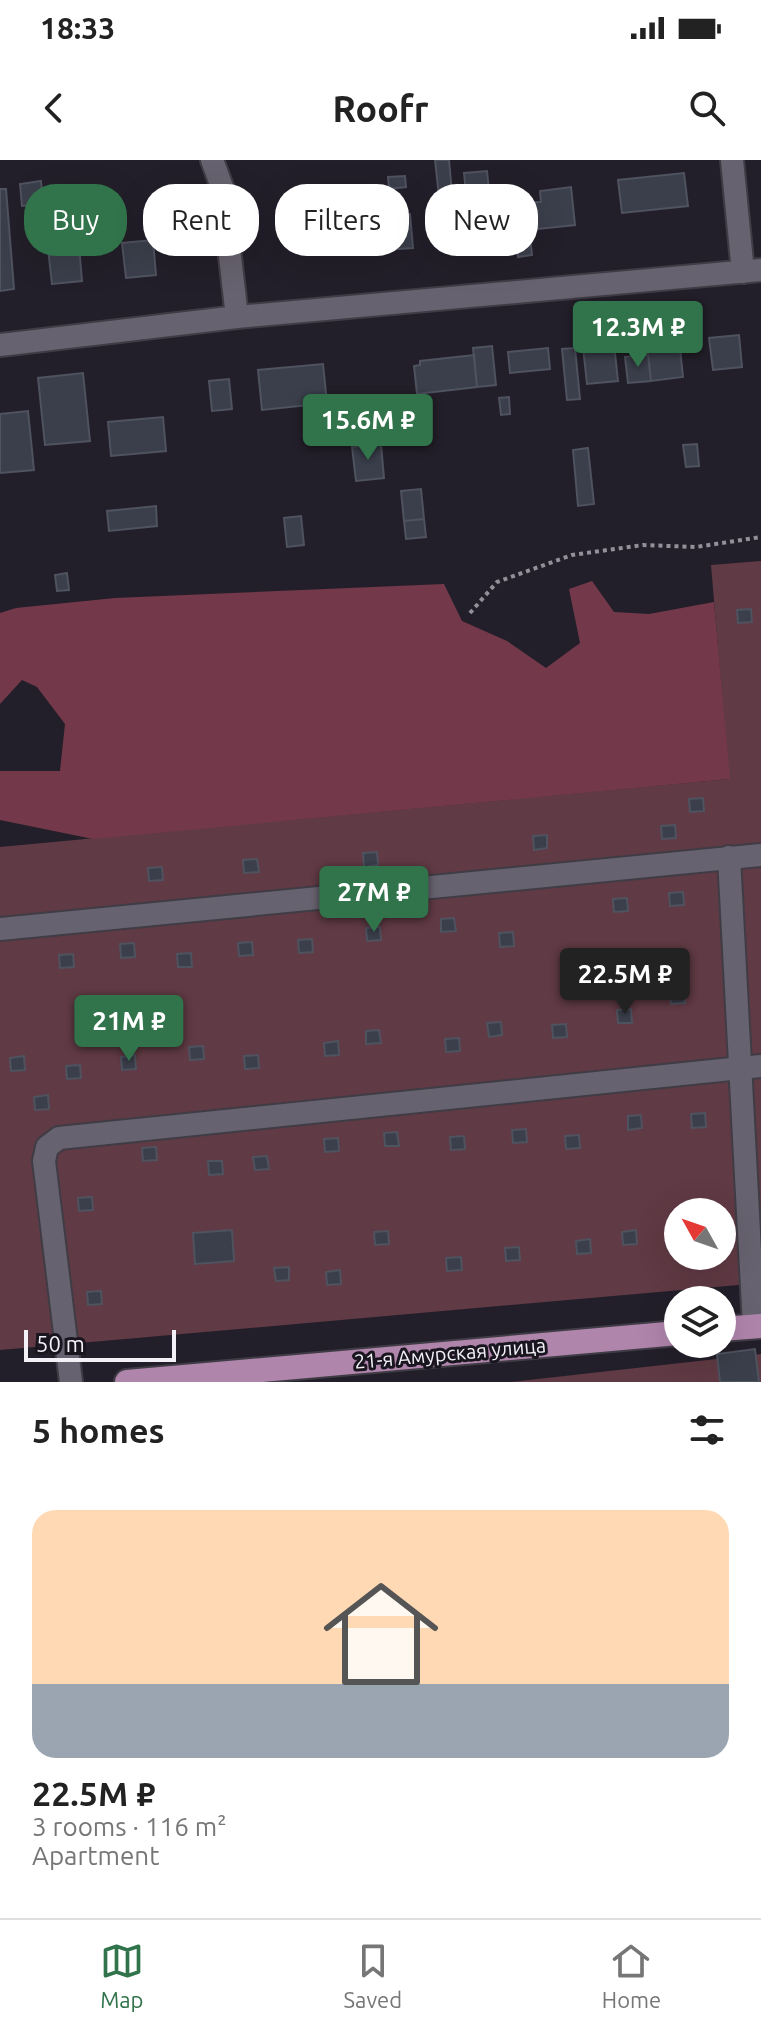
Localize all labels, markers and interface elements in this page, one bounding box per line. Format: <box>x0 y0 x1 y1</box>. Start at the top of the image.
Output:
text: 18:33 <box>40 11 115 45</box>
icon: back <box>32 86 76 130</box>
icon: search <box>685 86 729 130</box>
text: Roofr <box>333 88 428 129</box>
chip: Buy <box>24 184 127 256</box>
chip: Rent <box>143 184 259 256</box>
chip: Filters <box>275 184 409 256</box>
chip: New <box>425 184 538 256</box>
pin: 12.3M ₽ <box>564 301 712 369</box>
text: 12.3M ₽ <box>591 312 685 341</box>
pin: 15.6M ₽ <box>294 394 442 462</box>
text: 15.6M ₽ <box>321 405 415 434</box>
pin: 27M ₽ <box>318 866 430 934</box>
text: 27M ₽ <box>337 877 411 906</box>
pin: 22.5M ₽ <box>551 948 699 1016</box>
text: 22.5M ₽ <box>578 959 672 988</box>
pin: 21M ₽ <box>73 995 185 1063</box>
text: 21M ₽ <box>92 1006 166 1035</box>
north arrow <box>664 1198 736 1270</box>
map controls <box>664 1198 736 1358</box>
button: layers <box>664 1286 736 1358</box>
scale bar <box>24 1326 176 1362</box>
text: 50 m <box>36 1331 85 1356</box>
street label: 21-я Амурская улица <box>353 1333 547 1373</box>
icon: filters <box>685 1408 729 1452</box>
text: 5 homes <box>32 1411 165 1449</box>
icon: home <box>309 1562 453 1706</box>
text: 22.5M ₽ <box>32 1774 155 1812</box>
text: 3 rooms · 116 m² <box>32 1812 227 1841</box>
text: Apartment <box>32 1841 159 1870</box>
tab: Map <box>100 1939 144 2012</box>
tab: Saved <box>344 1939 402 2012</box>
tab: Home <box>602 1939 661 2012</box>

